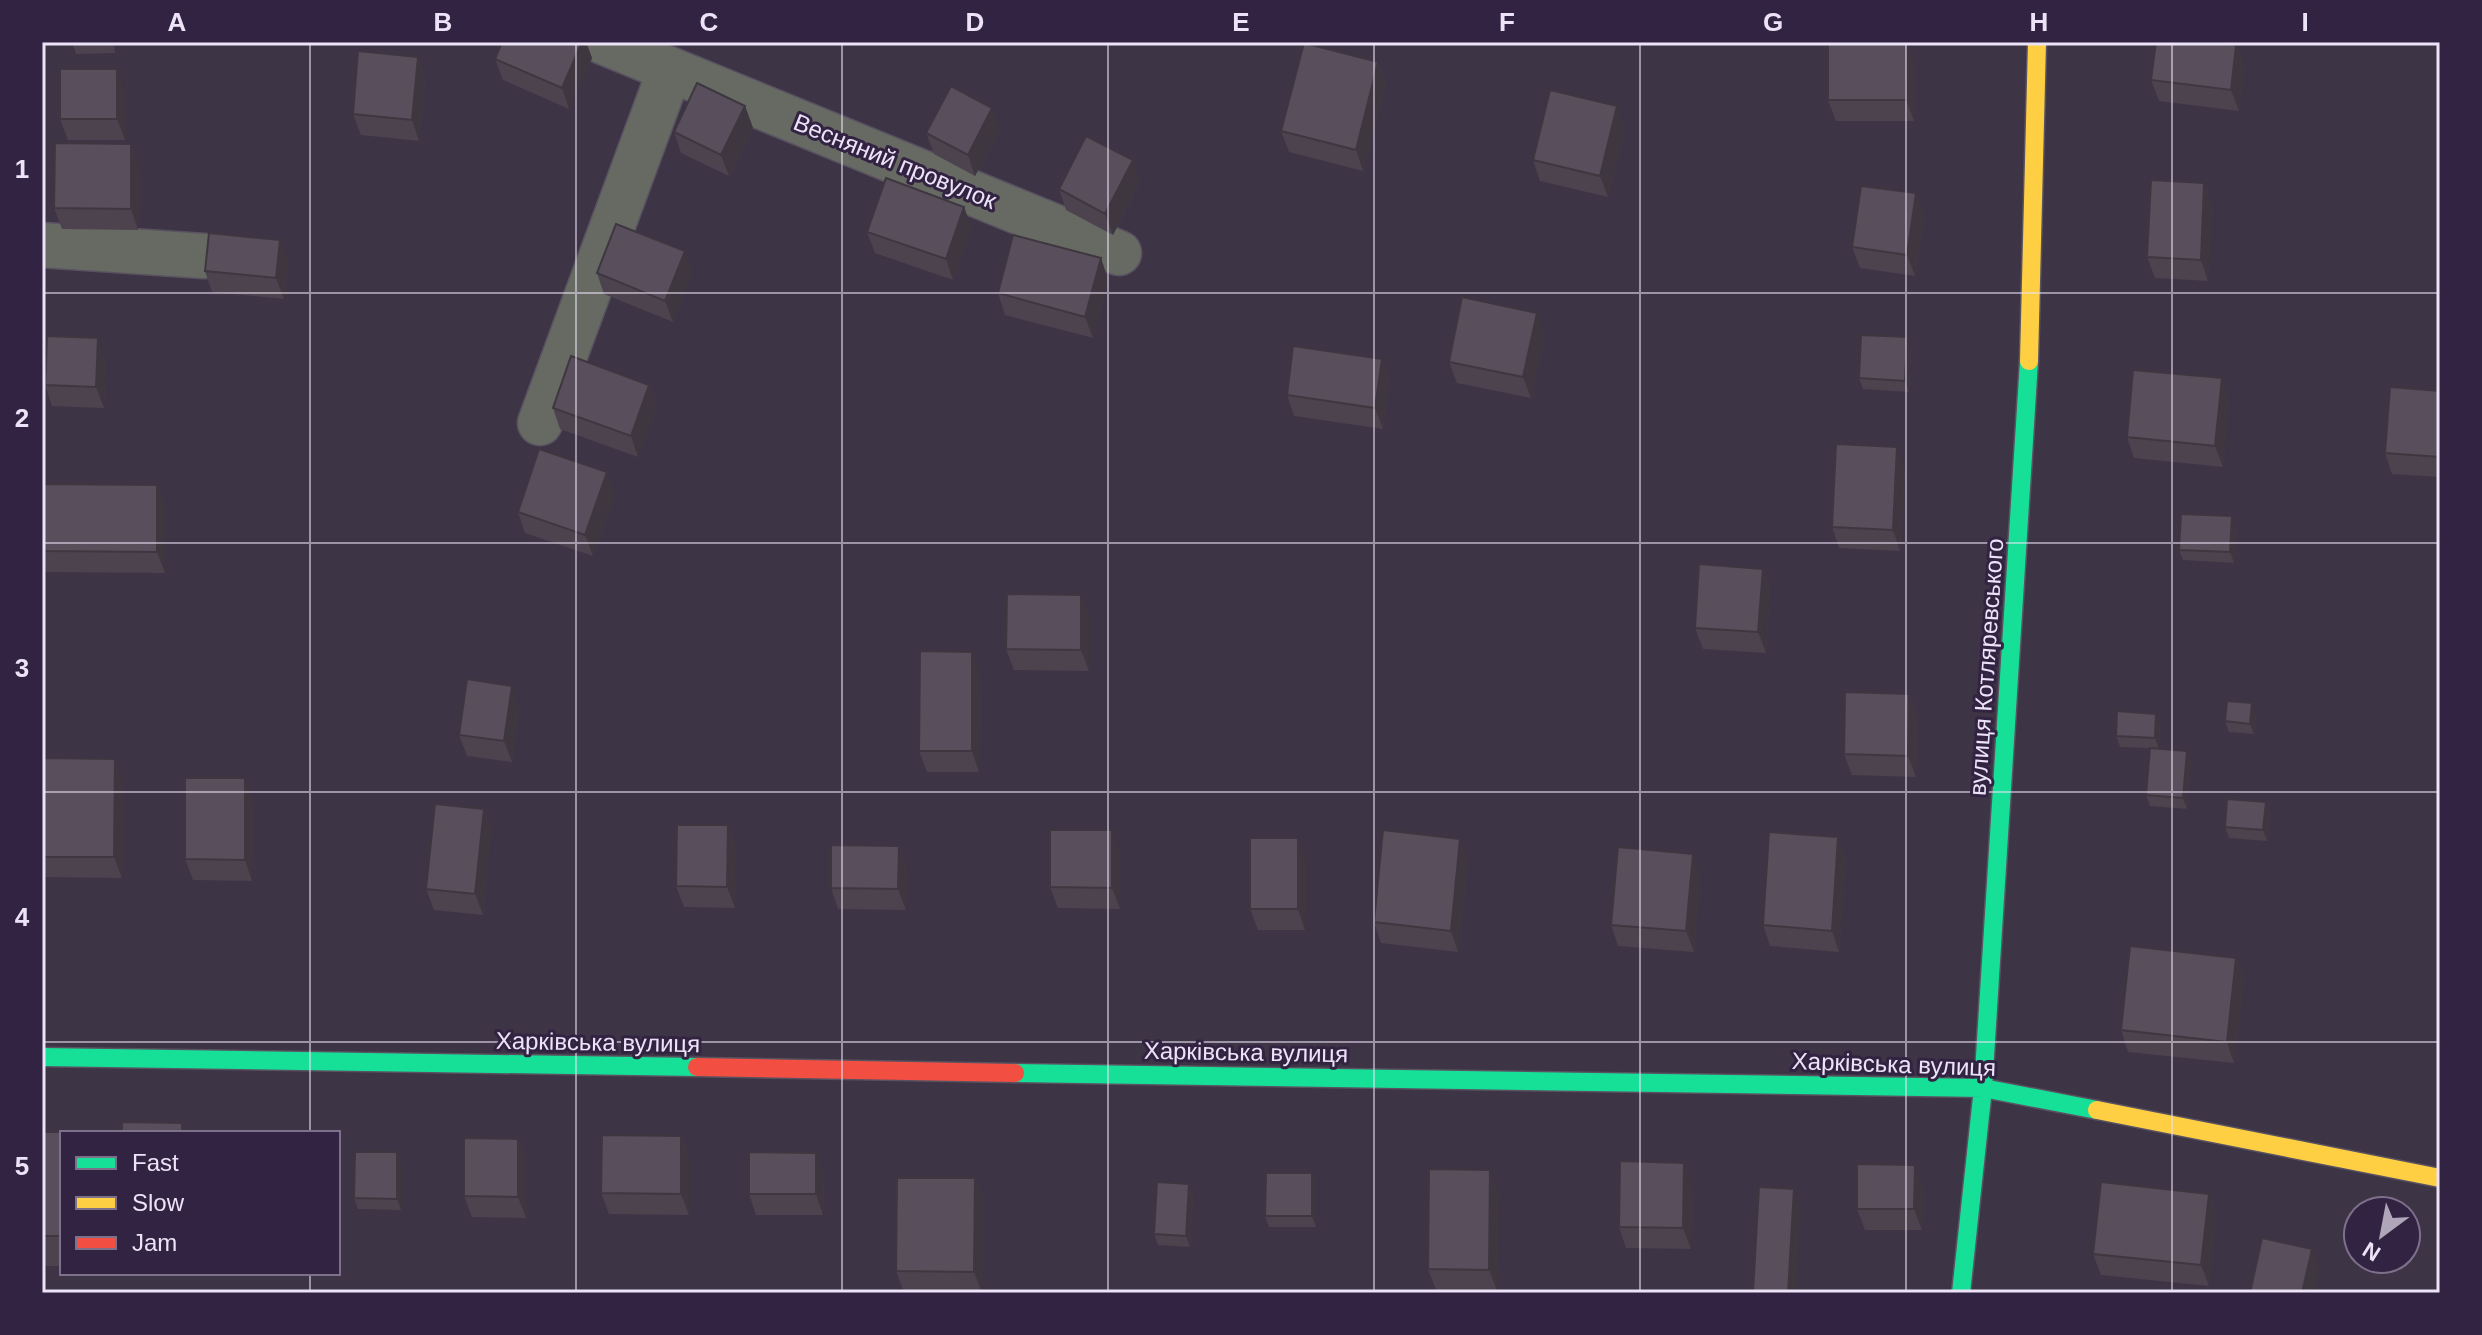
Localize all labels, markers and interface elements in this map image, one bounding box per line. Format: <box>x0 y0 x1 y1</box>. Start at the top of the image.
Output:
text: A <box>168 7 187 37</box>
text: B <box>434 7 452 37</box>
text: C <box>700 7 719 37</box>
text: D <box>966 7 984 37</box>
text: E <box>1232 7 1250 37</box>
text: F <box>1499 7 1515 37</box>
text: G <box>1763 7 1783 37</box>
text: H <box>2030 7 2048 37</box>
text: I <box>2301 7 2309 37</box>
street label: Весняний провулок <box>790 108 1001 214</box>
text: 1 <box>15 154 29 184</box>
text: 2 <box>15 403 29 433</box>
street label: вулиця Котляревського <box>1964 537 2008 797</box>
text: 3 <box>15 653 29 683</box>
text: 4 <box>15 902 30 932</box>
street label: Харківська вулиця <box>496 1027 700 1057</box>
street label: Харківська вулиця <box>1144 1037 1348 1067</box>
street label: Харківська вулиця <box>1791 1047 1997 1081</box>
legend <box>60 1131 340 1275</box>
text: Fast <box>132 1149 179 1176</box>
text: 5 <box>15 1151 29 1181</box>
text: Slow <box>132 1189 185 1216</box>
north arrow <box>2342 1195 2422 1275</box>
text: Jam <box>132 1229 177 1256</box>
text: N <box>2358 1237 2385 1266</box>

